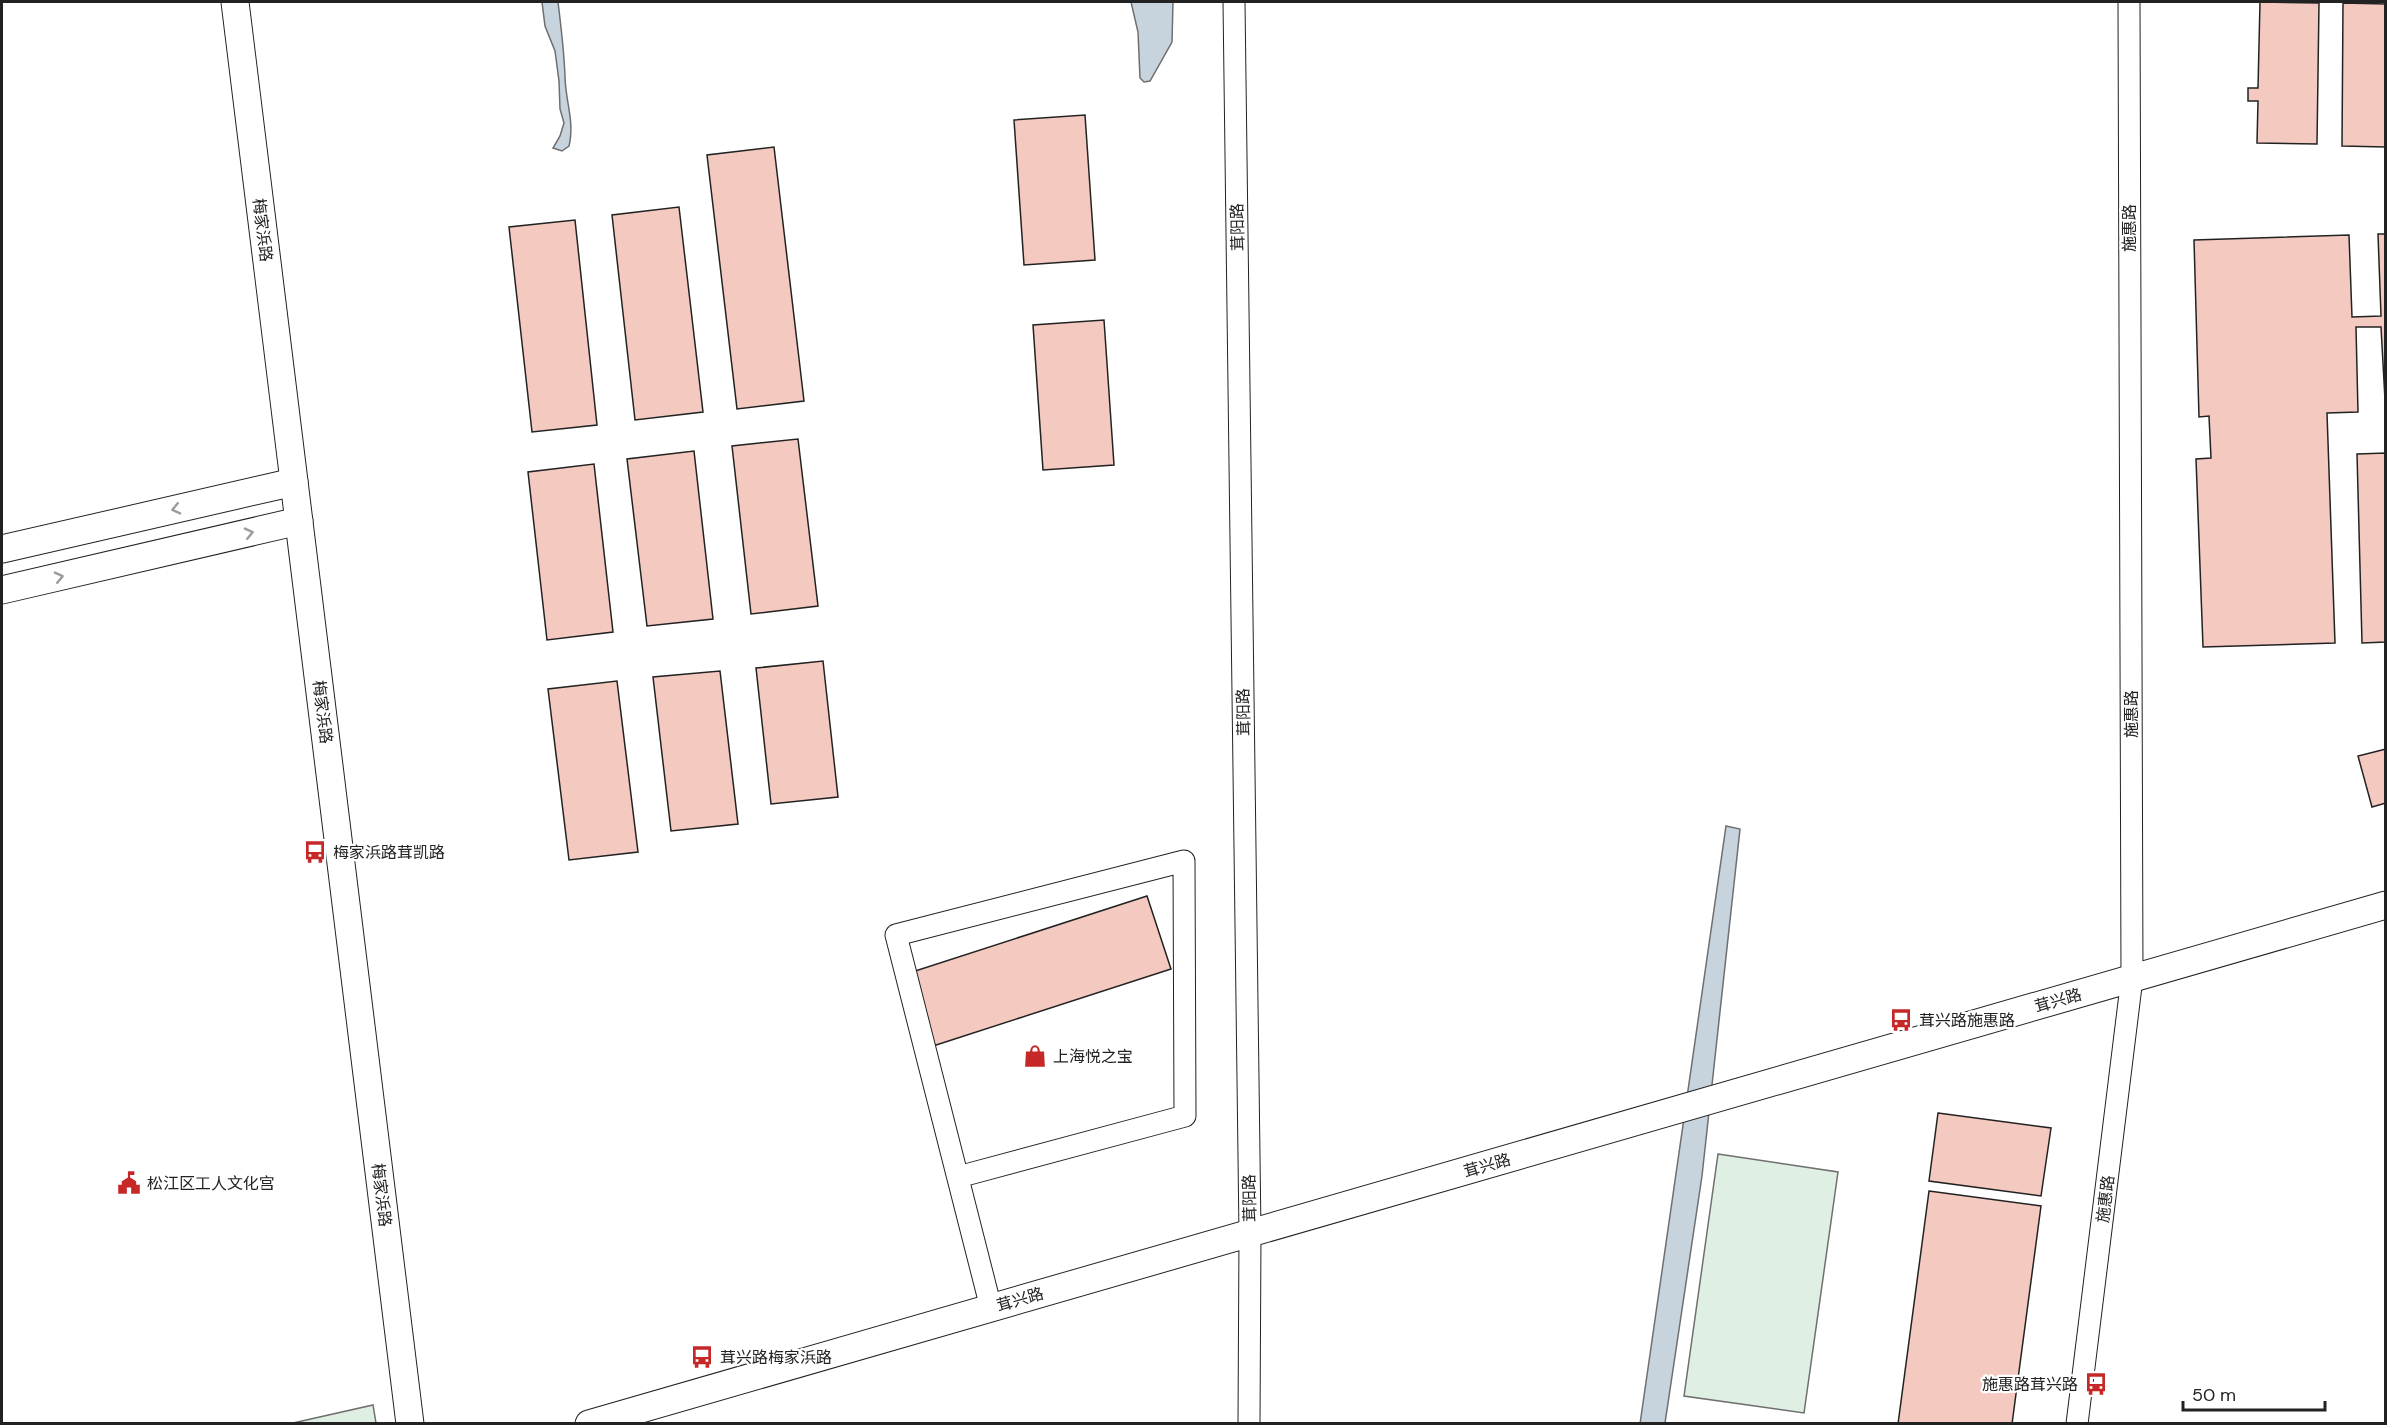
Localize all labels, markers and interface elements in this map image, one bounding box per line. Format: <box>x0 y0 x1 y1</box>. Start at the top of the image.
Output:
street label: 梅家浜路 <box>248 197 277 263</box>
street label: 茸阳路 <box>1227 203 1248 251</box>
street label: 施惠路 <box>2119 204 2140 252</box>
one-way arrow <box>171 502 181 515</box>
one-way arrow <box>243 527 253 540</box>
one-way arrow <box>53 571 63 584</box>
street label: 梅家浜路 <box>308 679 337 745</box>
street label: 茸阳路 <box>1233 688 1254 736</box>
street label: 施惠路 <box>2121 690 2142 738</box>
bus stop icon: 梅家浜路茸凯路 <box>302 839 328 865</box>
place label: 梅家浜路茸凯路 <box>333 842 445 863</box>
street label: 茸兴路 <box>2032 984 2084 1017</box>
bus stop icon: 茸兴路施惠路 <box>1888 1007 1914 1033</box>
place label: 茸兴路施惠路 <box>1919 1010 2015 1031</box>
shop icon: 上海悦之宝 <box>1022 1043 1048 1069</box>
place label: 上海悦之宝 <box>1053 1046 1133 1067</box>
street label: 茸兴路 <box>1461 1149 1513 1182</box>
street label: 梅家浜路 <box>367 1162 396 1228</box>
public building icon: 松江区工人文化宫 <box>116 1170 142 1196</box>
place label: 松江区工人文化宫 <box>147 1173 275 1194</box>
street label: 茸阳路 <box>1239 1174 1260 1222</box>
street label: 施惠路 <box>2092 1174 2119 1224</box>
street label: 茸兴路 <box>994 1283 1046 1316</box>
bus stop icon: 茸兴路梅家浜路 <box>689 1344 715 1370</box>
place label: 茸兴路梅家浜路 <box>720 1347 832 1368</box>
bus stop icon: 施惠路茸兴路 <box>2083 1371 2109 1397</box>
place label: 施惠路茸兴路 <box>1982 1374 2078 1395</box>
scale bar <box>2183 1374 2326 1412</box>
text: 50 m <box>2192 1383 2236 1407</box>

